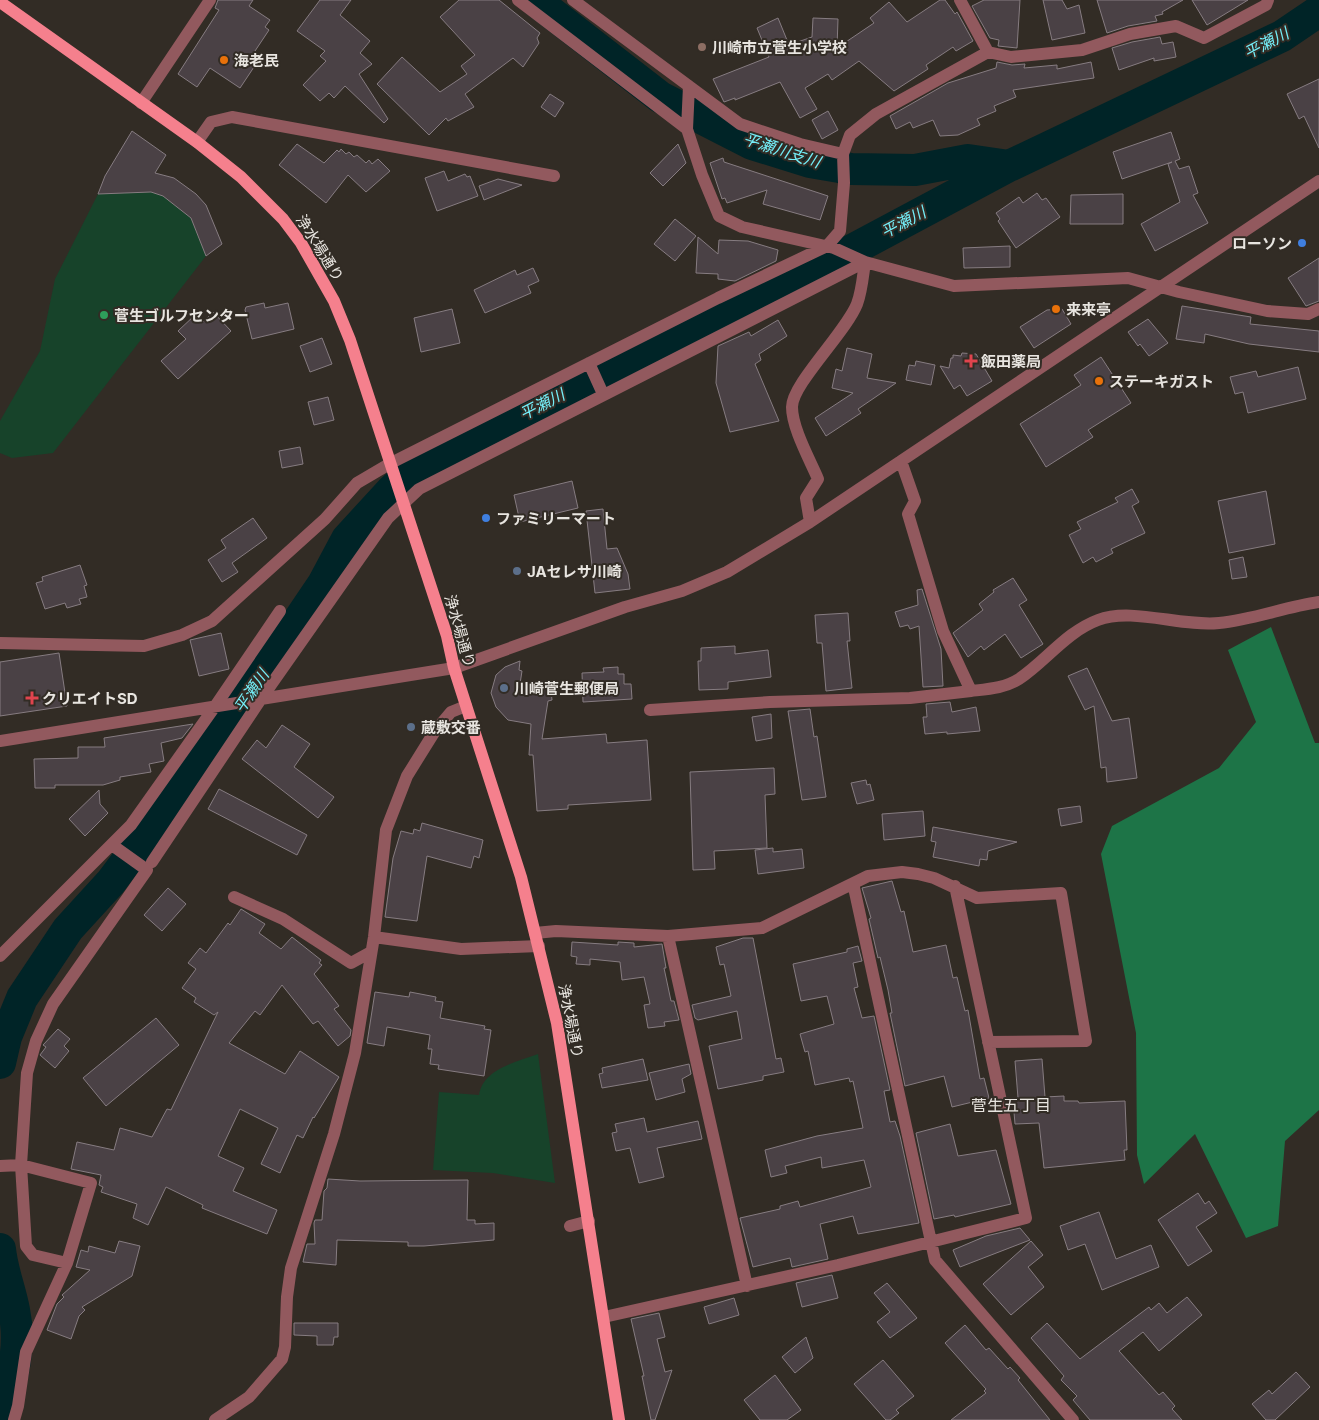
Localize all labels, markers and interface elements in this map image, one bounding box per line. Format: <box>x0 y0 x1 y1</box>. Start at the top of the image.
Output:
water label: 平瀬川 <box>1240 22 1294 63</box>
place label: 川崎市立菅生小学校 <box>712 38 847 57</box>
marker: 川崎市立菅生小学校 <box>696 41 708 53</box>
place label: 海老民 <box>234 51 279 70</box>
marker: 海老民 <box>218 54 230 66</box>
water label: 平瀬川支川 <box>741 128 825 172</box>
water label: 平瀬川 <box>877 201 931 242</box>
street label: 浄水場通り <box>292 211 348 285</box>
place label: ローソン <box>1232 234 1292 253</box>
marker: ローソン <box>1296 237 1308 249</box>
place label: 来来亭 <box>1066 300 1111 319</box>
marker: 来来亭 <box>1050 303 1062 315</box>
place label: 菅生ゴルフセンター <box>114 306 249 325</box>
marker: 菅生ゴルフセンター <box>98 309 110 321</box>
place label: 飯田薬局 <box>981 352 1041 371</box>
marker: 飯田薬局 <box>965 355 977 367</box>
place label: ステーキガスト <box>1109 372 1214 391</box>
marker: ステーキガスト <box>1093 375 1105 387</box>
water label: 平瀬川 <box>516 383 570 424</box>
place label: ファミリーマート <box>496 509 616 528</box>
marker: ファミリーマート <box>480 512 492 524</box>
place label: JAセレサ川崎 <box>527 562 622 581</box>
marker: JAセレサ川崎 <box>511 565 523 577</box>
street label: 浄水場通り <box>441 592 479 670</box>
water label: 平瀬川 <box>229 664 274 716</box>
place label: 川崎菅生郵便局 <box>514 679 619 698</box>
marker: 川崎菅生郵便局 <box>498 682 510 694</box>
place label: クリエイトSD <box>42 689 138 708</box>
marker: クリエイトSD <box>26 692 38 704</box>
place label: 蔵敷交番 <box>421 718 481 737</box>
marker: 蔵敷交番 <box>405 721 417 733</box>
street label: 浄水場通り <box>555 982 587 1060</box>
district label: 菅生五丁目 <box>971 1095 1051 1115</box>

